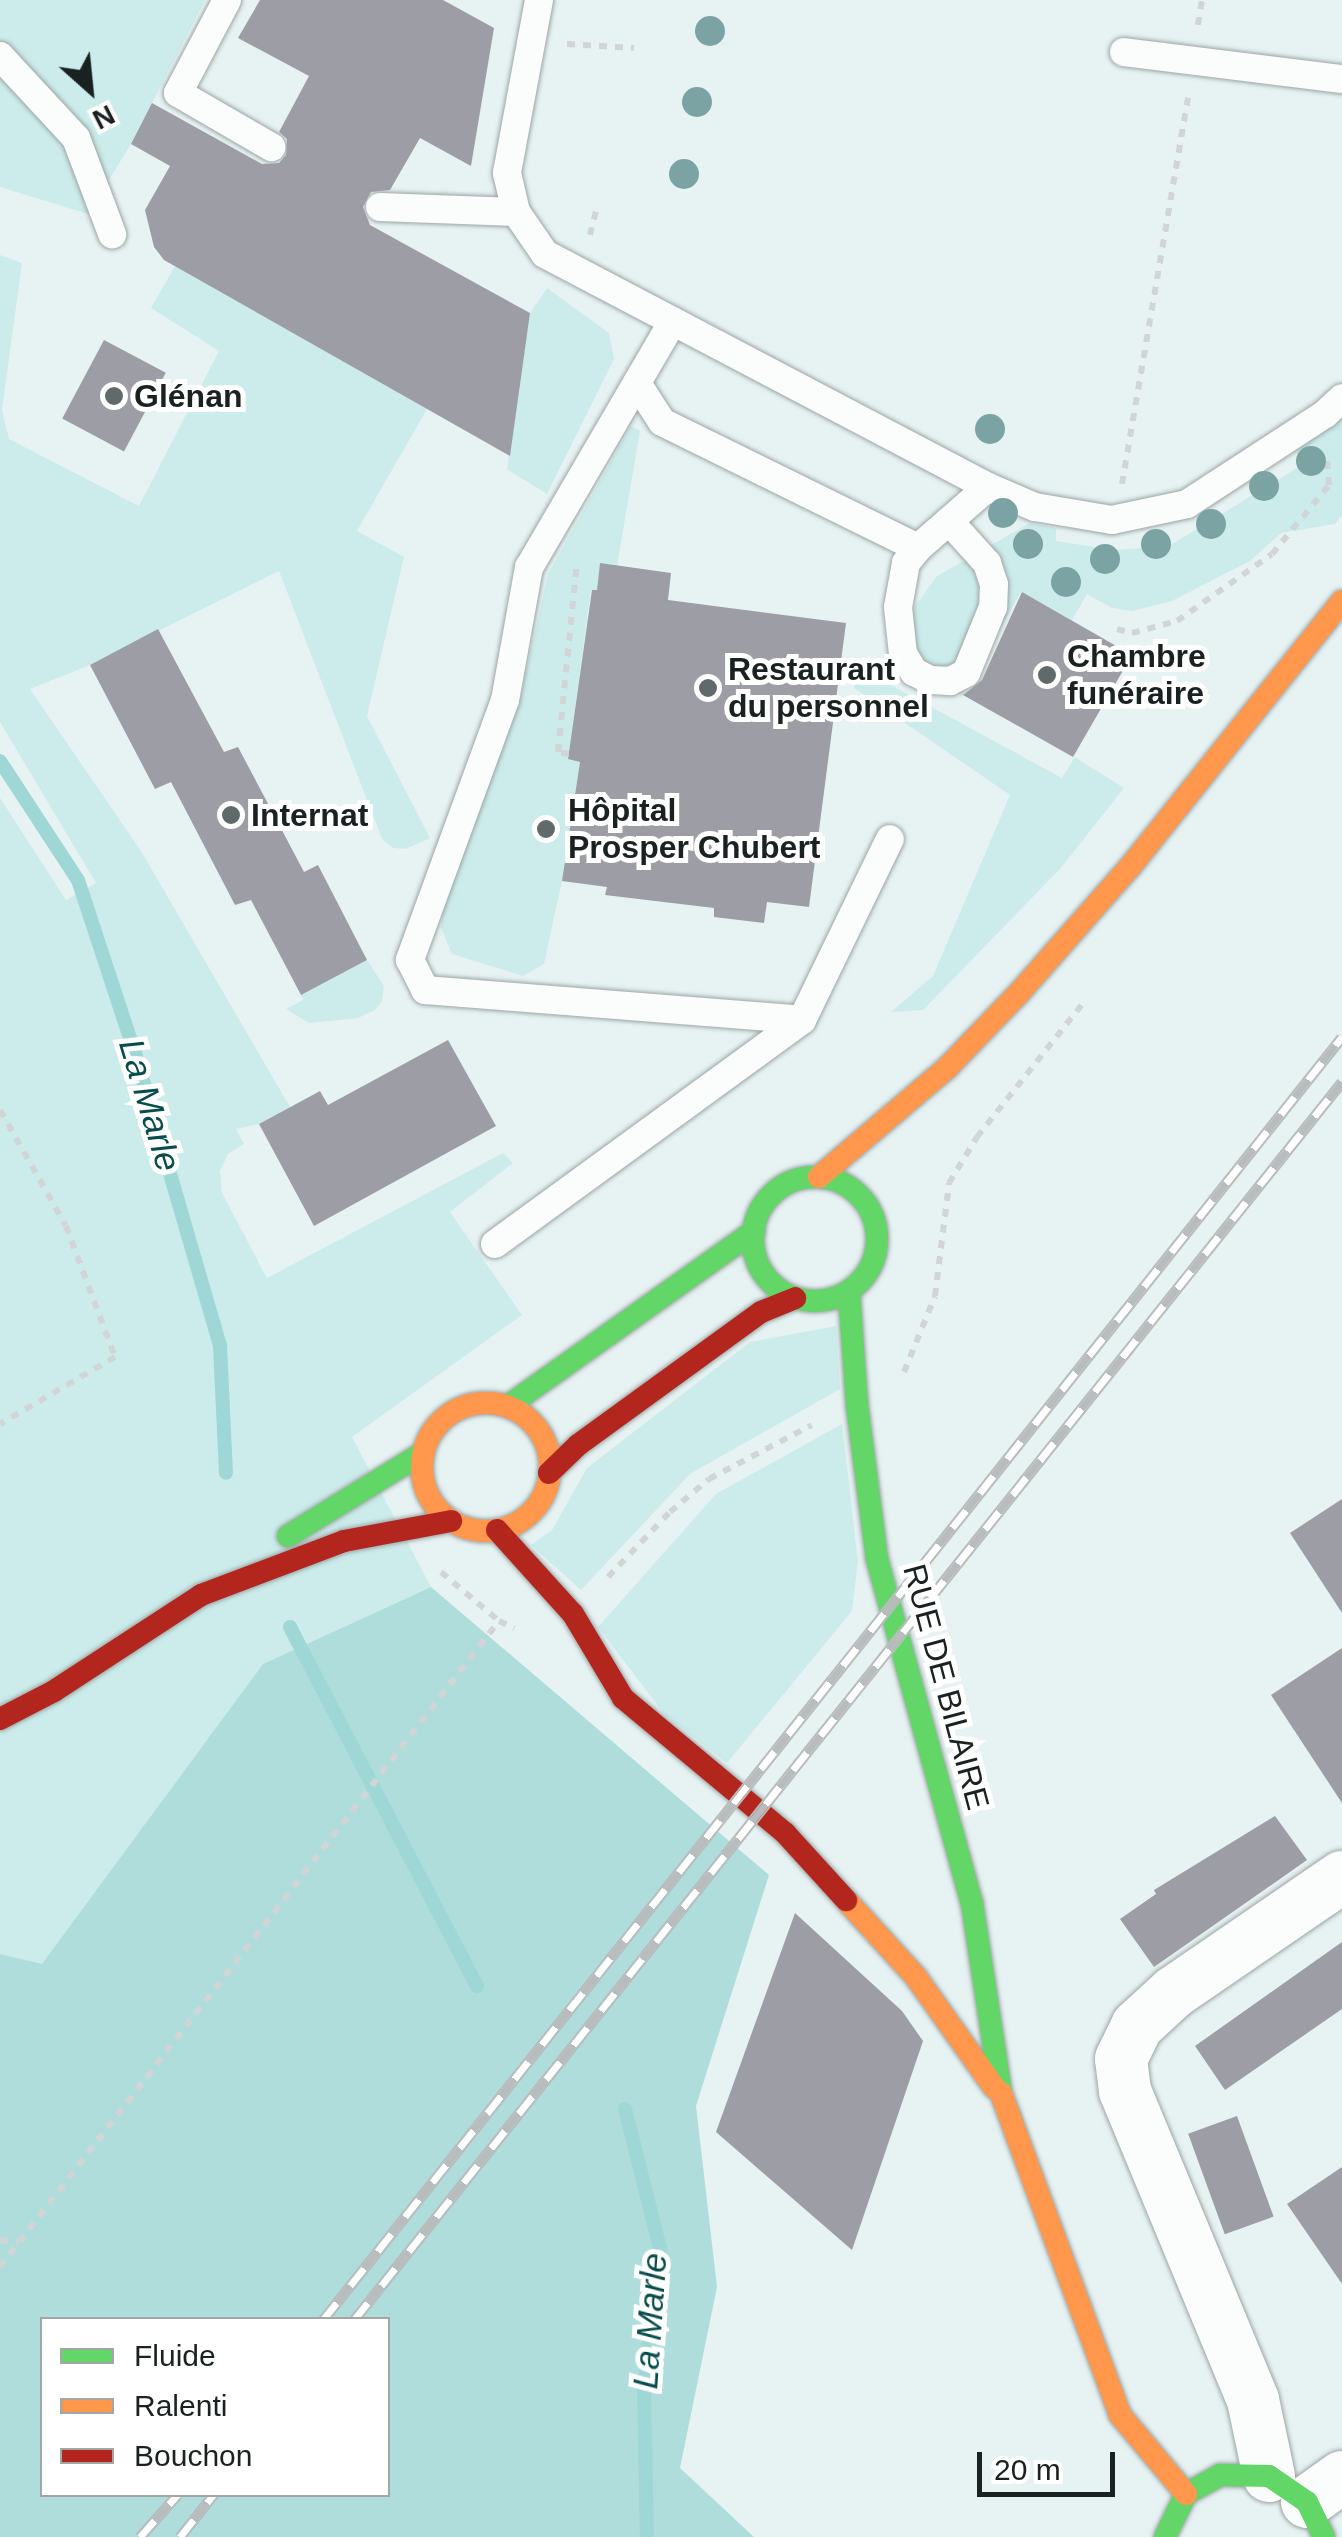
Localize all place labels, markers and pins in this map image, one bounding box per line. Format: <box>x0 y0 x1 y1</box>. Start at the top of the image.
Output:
place label: Glénan <box>134 377 242 415</box>
marker: Glénan <box>103 385 125 407</box>
place label: Chambre funéraire <box>1067 638 1206 713</box>
place label: Restaurant du personnel <box>728 651 929 726</box>
marker: Chambre funéraire <box>1036 664 1058 686</box>
marker: Restaurant du personnel <box>697 677 719 699</box>
place label: Hôpital Prosper Chubert <box>568 792 820 867</box>
place label: Internat <box>251 796 368 834</box>
marker: Internat <box>220 804 242 826</box>
marker: Hôpital Prosper Chubert <box>533 816 559 842</box>

